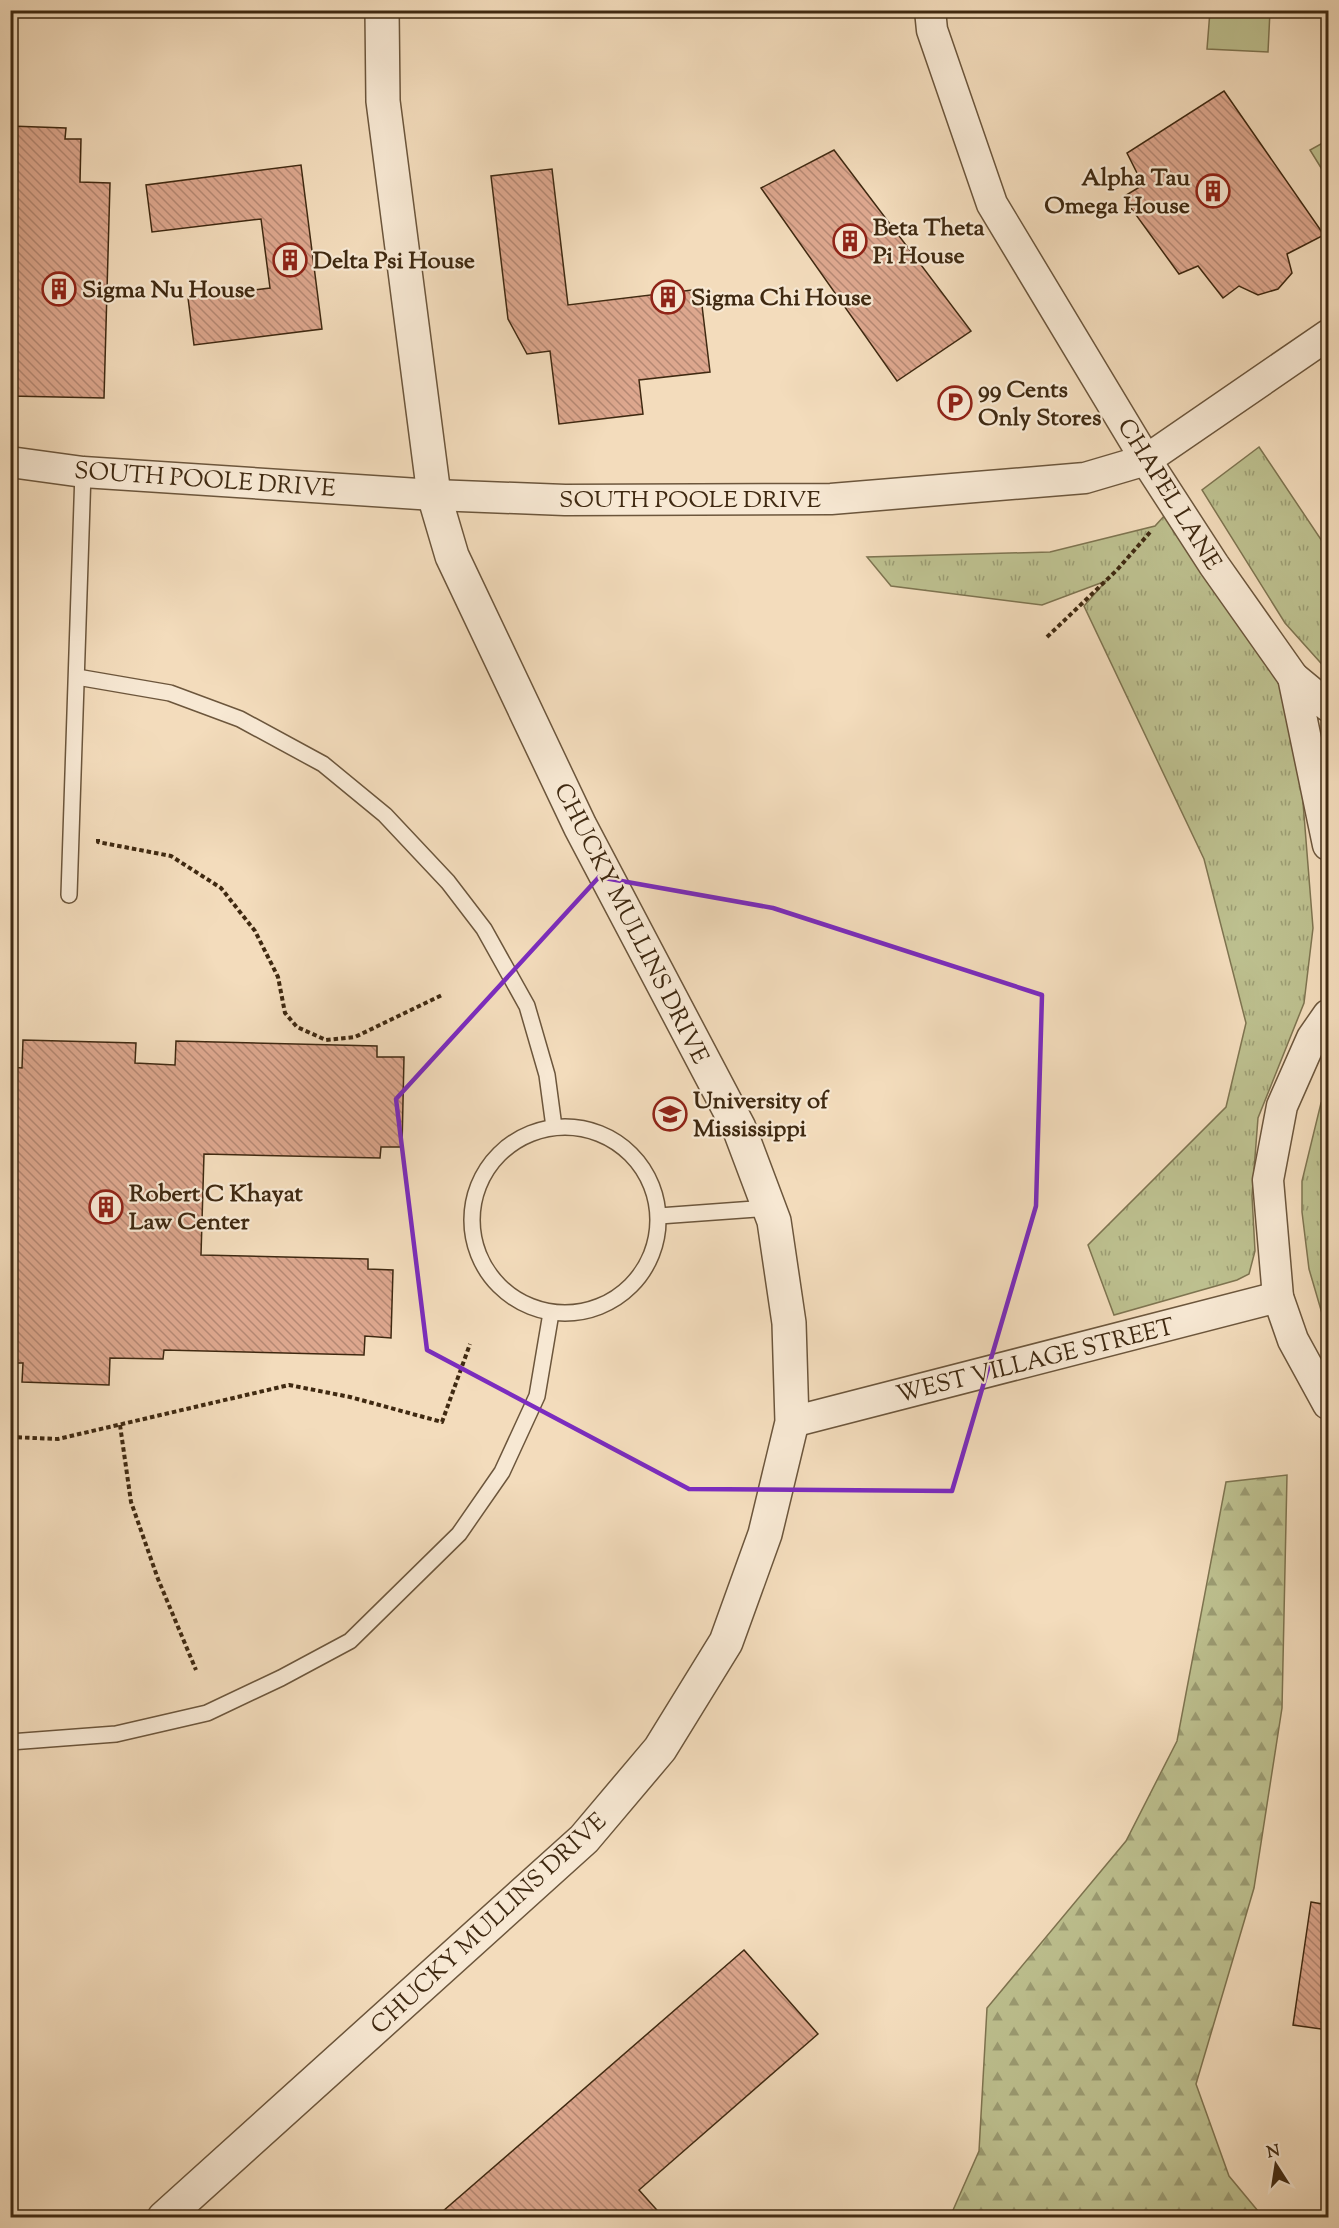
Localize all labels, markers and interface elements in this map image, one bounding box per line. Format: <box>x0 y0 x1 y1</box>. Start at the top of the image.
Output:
place label: Alpha Tau Omega House <box>1044 162 1190 224</box>
building icon: Alpha Tau Omega House <box>1195 173 1231 209</box>
place label: Beta Theta Pi House <box>873 212 986 274</box>
building icon: Beta Theta Pi House <box>832 223 868 259</box>
building icon: Delta Psi House <box>272 242 308 278</box>
place label: Delta Psi House <box>313 245 475 279</box>
building icon: Sigma Nu House <box>41 271 77 307</box>
place label: Sigma Nu House <box>82 274 255 308</box>
building icon: Sigma Chi House <box>650 279 686 315</box>
place label: Sigma Chi House <box>691 282 872 316</box>
place label: 99 Cents Only Stores <box>978 374 1101 436</box>
parking icon: 99 Cents Only Stores <box>937 385 973 421</box>
street label: CHAPEL LANE <box>1108 413 1229 578</box>
street label: SOUTH POOLE DRIVE <box>73 455 337 507</box>
street label: SOUTH POOLE DRIVE <box>559 484 821 518</box>
street label: CHUCKY MULLINS DRIVE <box>544 777 716 1071</box>
place label: University of Mississippi <box>693 1085 830 1147</box>
school or university icon: University of Mississippi <box>652 1096 688 1132</box>
place label: Robert C Khayat Law Center <box>129 1178 304 1240</box>
building icon: Robert C Khayat Law Center <box>88 1189 124 1225</box>
street label: WEST VILLAGE STREET <box>893 1311 1178 1413</box>
street label: CHUCKY MULLINS DRIVE <box>364 1806 615 2043</box>
north arrow <box>1246 2135 1306 2195</box>
text: N <box>1265 2140 1282 2165</box>

